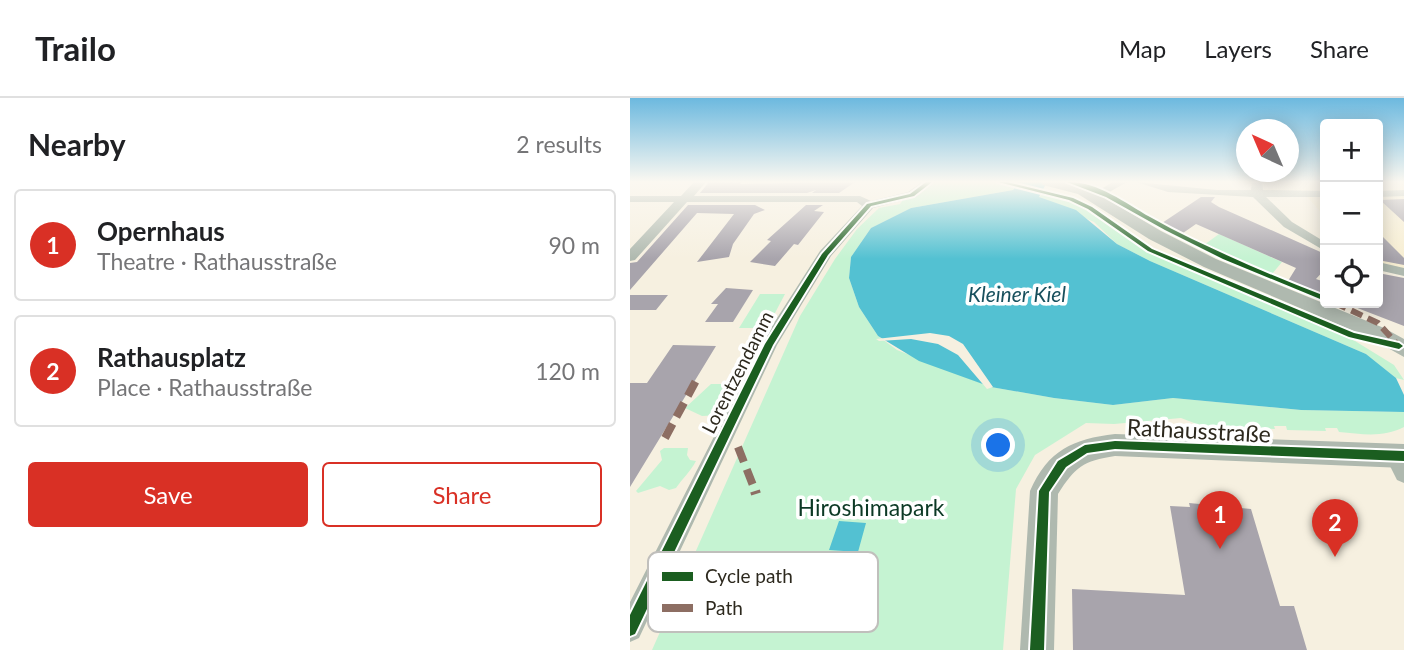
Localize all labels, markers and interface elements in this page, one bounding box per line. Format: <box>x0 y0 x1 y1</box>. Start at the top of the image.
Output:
text: Trailo <box>35 28 116 68</box>
text: Map <box>1119 34 1166 63</box>
text: Layers <box>1204 34 1272 63</box>
text: Share <box>1310 34 1369 63</box>
north arrow <box>1236 119 1299 182</box>
map controls <box>1320 119 1383 308</box>
button: + <box>1320 119 1383 182</box>
text: Nearby <box>28 126 126 162</box>
text: 2 results <box>516 130 602 158</box>
button: − <box>1320 182 1383 245</box>
text: Opernhaus <box>97 215 225 247</box>
text: 1 <box>46 231 60 259</box>
text: 90 m <box>549 231 600 259</box>
button: locate <box>1320 245 1383 308</box>
text: Theatre · Rathausstraße <box>97 247 337 275</box>
water label: Kleiner Kiel <box>968 281 1066 306</box>
street label: Lorentzendamm <box>696 307 778 437</box>
text: Rathausplatz <box>97 341 246 373</box>
text: 2 <box>46 357 60 385</box>
text: 120 m <box>535 357 600 385</box>
text: Place · Rathausstraße <box>97 373 312 401</box>
street label: Rathausstraße <box>1126 412 1272 448</box>
your location <box>981 428 1015 462</box>
button: Save <box>28 462 308 527</box>
button: Share <box>322 462 602 527</box>
pin: 1 <box>1197 491 1243 549</box>
park label: Hiroshimapark <box>798 493 945 521</box>
pin: 2 <box>1312 499 1358 557</box>
legend <box>648 552 878 632</box>
text: Cycle path <box>705 564 793 587</box>
text: Path <box>705 596 743 619</box>

